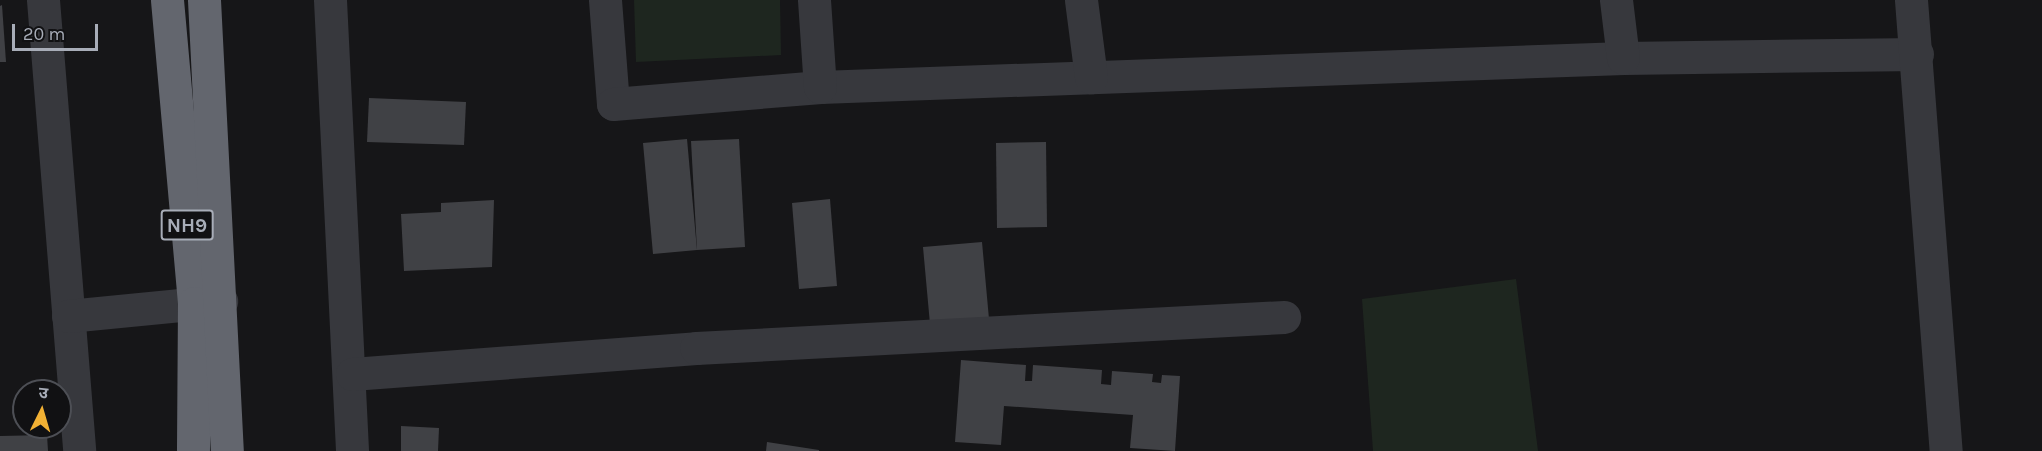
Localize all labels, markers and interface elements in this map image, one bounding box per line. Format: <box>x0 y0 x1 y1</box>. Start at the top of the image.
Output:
scale bar <box>15 12 100 50</box>
text: 20 m <box>23 23 65 45</box>
road number: NH9 <box>160 208 214 242</box>
north arrow <box>12 379 72 439</box>
text: उ <box>38 383 49 402</box>

